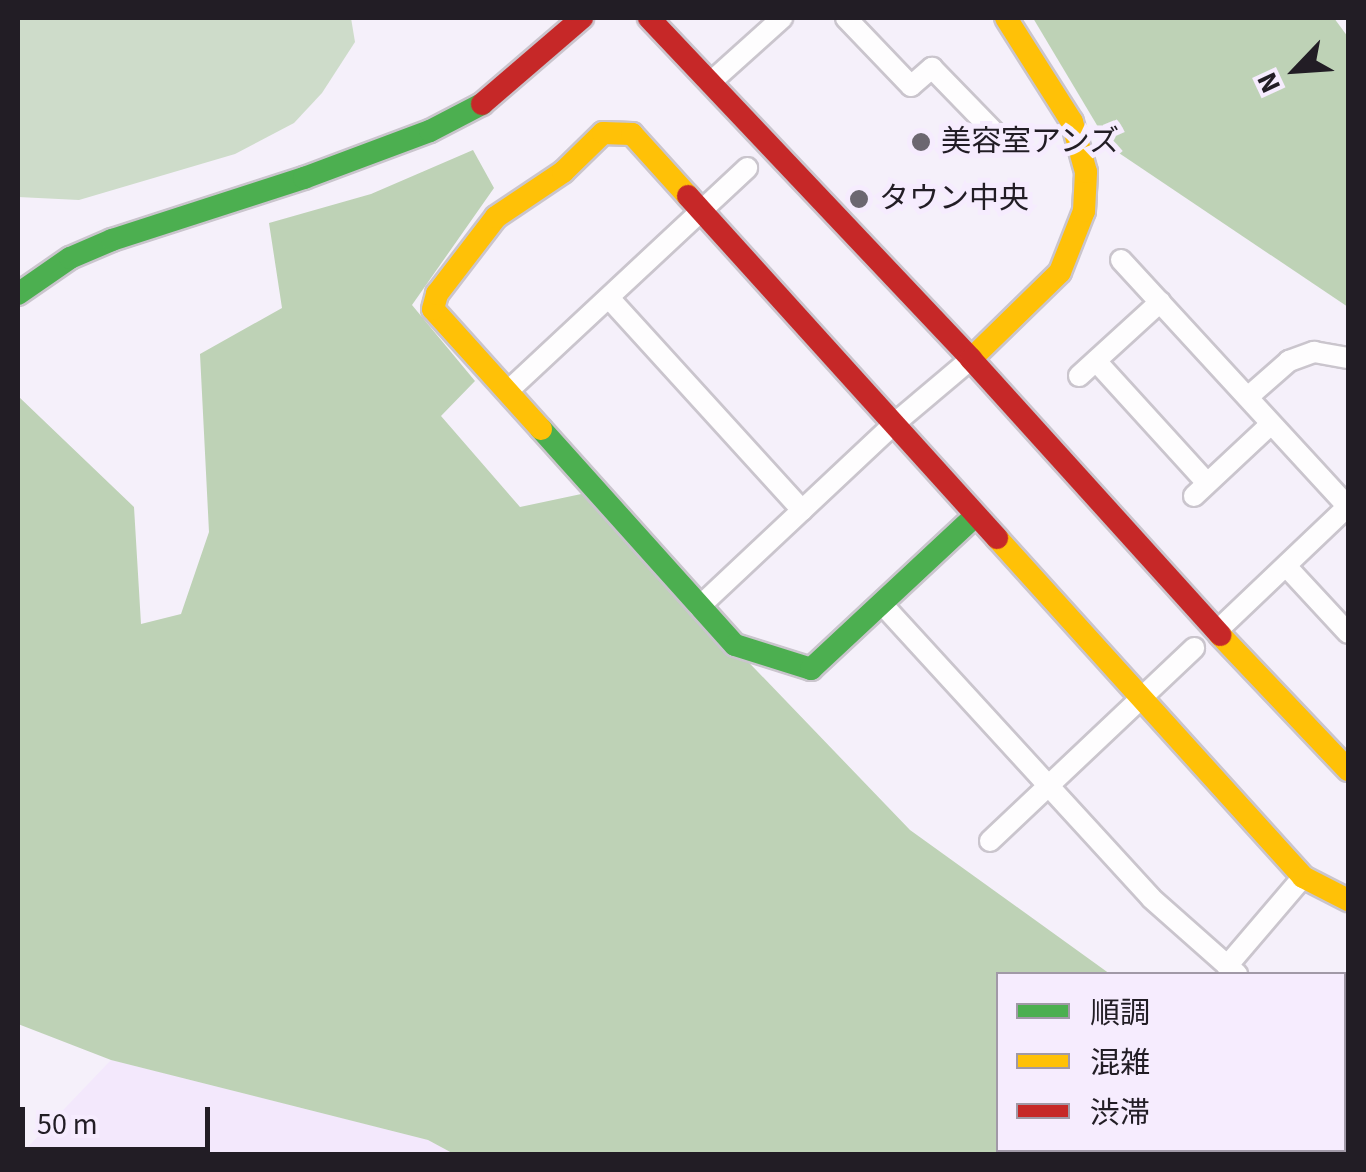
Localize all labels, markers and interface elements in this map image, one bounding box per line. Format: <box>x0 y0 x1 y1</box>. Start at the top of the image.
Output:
north arrow <box>1246 20 1346 120</box>
text: N <box>1247 66 1291 100</box>
place label: 美容室アンズ <box>941 124 1121 160</box>
marker: 美容室アンズ <box>910 131 932 153</box>
place label: タウン中央 <box>879 181 1029 217</box>
marker: タウン中央 <box>848 188 870 210</box>
legend <box>996 972 1346 1152</box>
text: 順調 <box>1090 992 1150 1035</box>
text: 混雑 <box>1090 1042 1150 1085</box>
scale bar <box>25 1087 215 1149</box>
text: 渋滞 <box>1090 1092 1150 1135</box>
text: 50 m <box>37 1103 98 1146</box>

